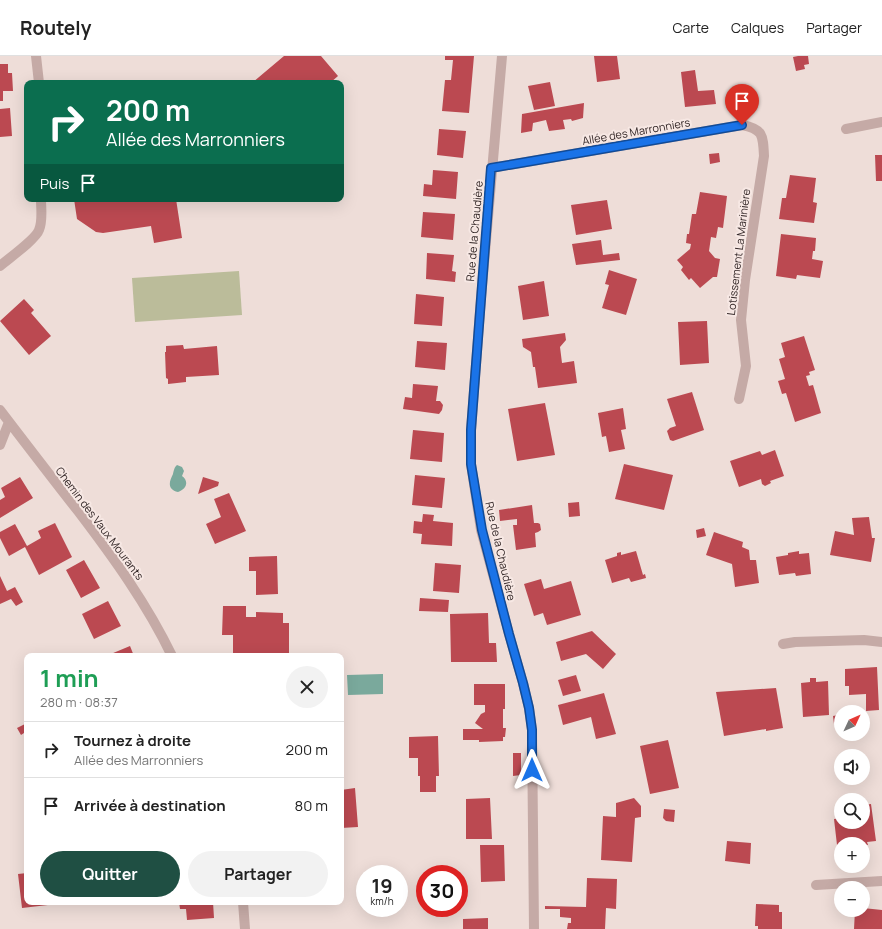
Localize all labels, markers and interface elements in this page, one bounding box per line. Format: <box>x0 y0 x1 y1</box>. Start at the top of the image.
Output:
text: Routely <box>20 15 91 41</box>
text: Carte <box>673 18 709 37</box>
text: Calques <box>731 18 784 37</box>
text: Partager <box>806 18 862 37</box>
pin <box>725 84 759 125</box>
icon: arrive <box>731 90 753 112</box>
text: 200 m <box>106 91 190 129</box>
icon: right <box>40 96 92 148</box>
street label: Allée des Marronniers <box>581 114 691 148</box>
text: Allée des Marronniers <box>106 127 285 151</box>
icon: arrive <box>77 172 99 194</box>
text: Puis <box>40 173 69 194</box>
street label: Rue de la Chaudière <box>462 179 486 282</box>
street label: Lotissement La Marinière <box>723 187 753 316</box>
street label: Chemin des Vaux Mourants <box>53 463 148 583</box>
street label: Rue de la Chaudière <box>482 500 520 602</box>
text: 1 min <box>40 661 99 694</box>
button: close <box>286 666 328 708</box>
text: 280 m · 08:37 <box>40 693 118 711</box>
north arrow <box>834 705 870 741</box>
map controls <box>834 705 870 917</box>
text: Tournez à droite <box>74 730 191 751</box>
icon: right <box>40 739 62 761</box>
text: 200 m <box>285 739 328 760</box>
position arrow <box>511 749 553 791</box>
button: sound <box>834 749 870 785</box>
text: Allée des Marronniers <box>74 751 203 769</box>
button: search <box>834 793 870 829</box>
icon: arrive <box>40 795 62 817</box>
text: Arrivée à destination <box>74 795 226 816</box>
text: 80 m <box>294 795 328 816</box>
button: + <box>834 837 870 873</box>
button: Quitter <box>40 851 180 897</box>
button: Partager <box>188 851 328 897</box>
speed limit sign: 30 <box>416 865 468 917</box>
text: 19 <box>371 872 393 899</box>
button: − <box>834 881 870 917</box>
text: km/h <box>370 894 394 908</box>

